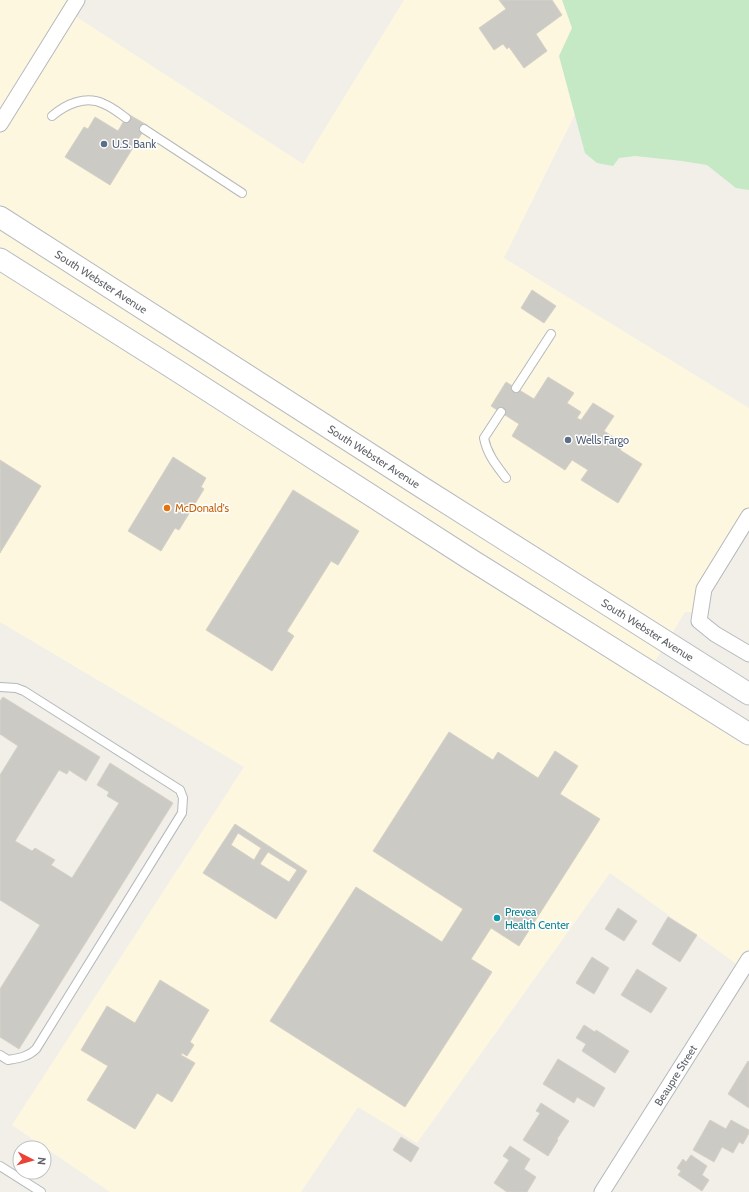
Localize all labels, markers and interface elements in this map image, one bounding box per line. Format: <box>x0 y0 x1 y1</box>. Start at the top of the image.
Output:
place label: U.S. Bank <box>112 137 156 151</box>
marker: U.S. Bank <box>99 139 109 149</box>
street label: South Webster Avenue <box>52 247 150 317</box>
street label: South Webster Avenue <box>325 422 423 491</box>
place label: Wells Fargo <box>576 433 629 447</box>
marker: Wells Fargo <box>563 435 573 445</box>
place label: McDonald's <box>175 501 230 515</box>
marker: McDonald's <box>162 503 172 513</box>
street label: South Webster Avenue <box>599 595 697 665</box>
place label: Prevea Health Center <box>505 905 570 932</box>
marker: Prevea Health Center <box>492 913 502 923</box>
street label: Beaupre Street <box>651 1042 700 1108</box>
north arrow <box>12 1140 52 1180</box>
text: N <box>35 1156 49 1166</box>

